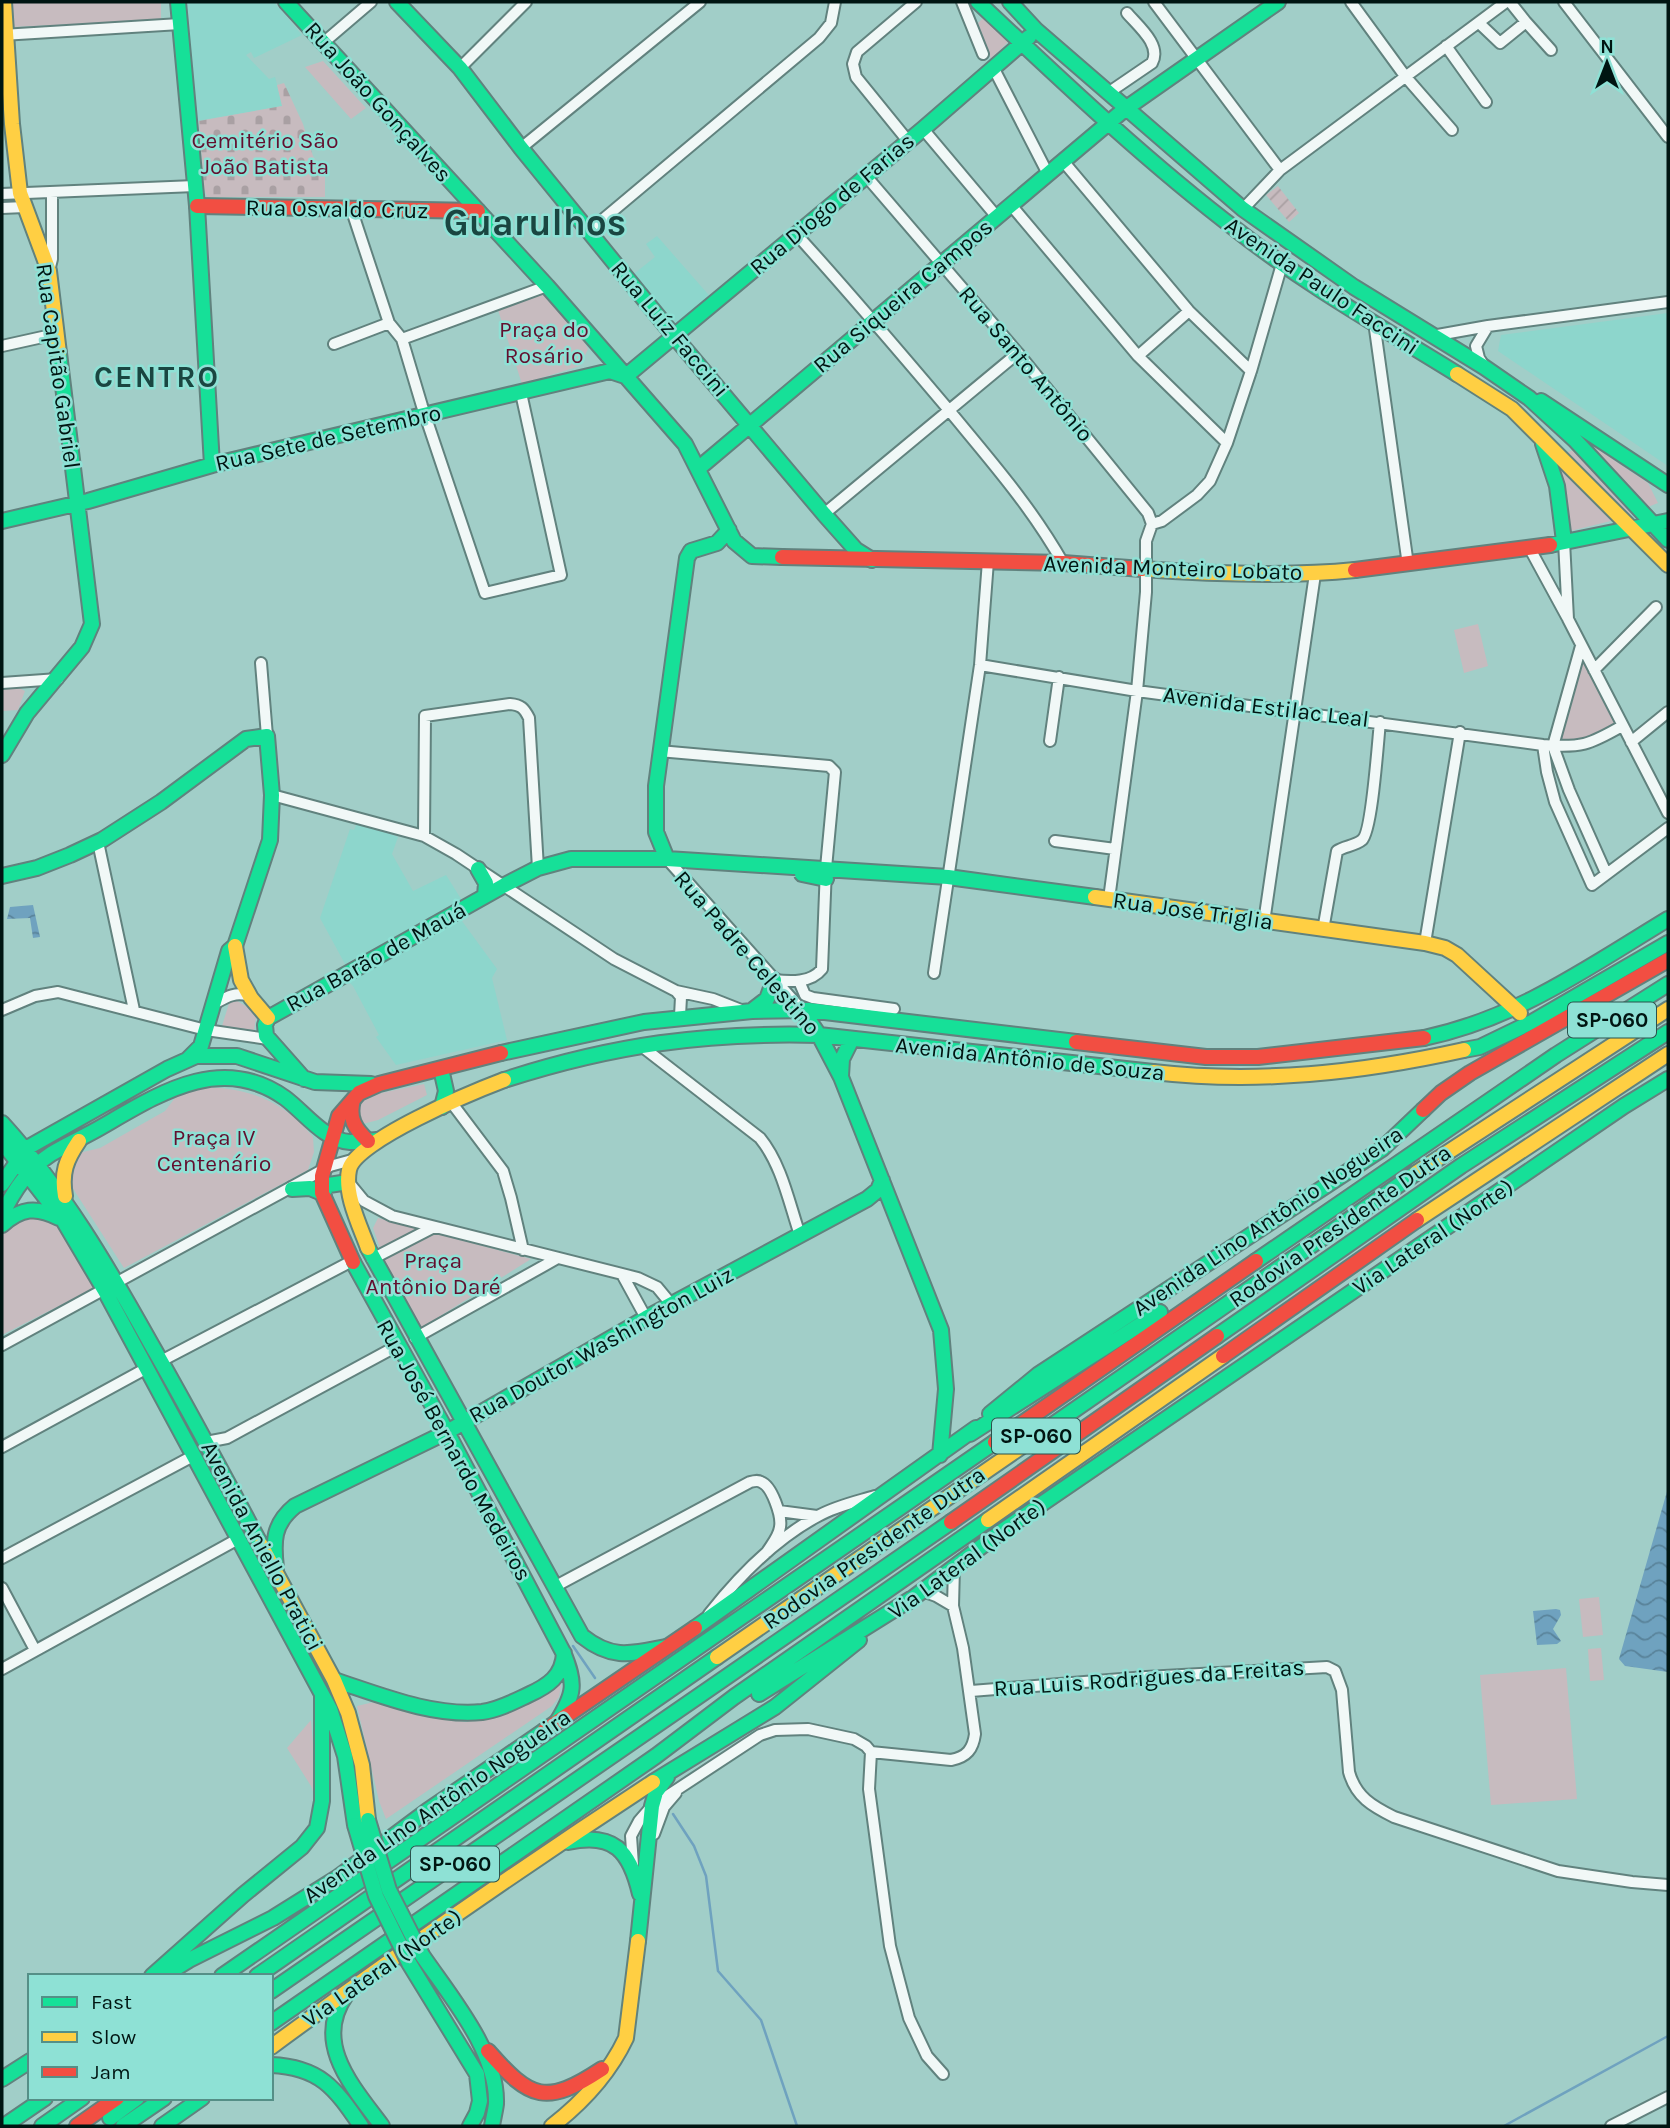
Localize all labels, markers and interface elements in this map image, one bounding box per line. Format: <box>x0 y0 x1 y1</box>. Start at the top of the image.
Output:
street label: Rua João Gonçalves <box>299 16 457 188</box>
north arrow <box>1572 28 1642 98</box>
text: N <box>1600 36 1614 58</box>
park label: Cemitério São João Batista <box>191 127 339 180</box>
street label: Rua Diogo de Farias <box>744 127 920 281</box>
street label: Rua Osvaldo Cruz <box>245 194 429 224</box>
district label: Guarulhos <box>444 201 626 244</box>
street label: Avenida Paulo Faccini <box>1220 211 1424 361</box>
street label: Rua Siqueira Campos <box>808 213 998 379</box>
street label: Rua Luíz Faccini <box>605 255 735 403</box>
street label: Rua Capitão Gabriel <box>30 262 86 470</box>
street label: Rua Santo Antônio <box>953 281 1099 447</box>
park label: Praça do Rosário <box>499 316 589 369</box>
district label: CENTRO <box>94 359 220 395</box>
street label: Rua Sete de Setembro <box>212 399 444 477</box>
street label: Avenida Monteiro Lobato <box>1043 550 1303 586</box>
street label: Avenida Estilac Leal <box>1162 681 1370 733</box>
street label: Rua Padre Celestino <box>668 865 826 1041</box>
street label: Rua José Triglia <box>1111 886 1275 936</box>
street label: Rua Barão de Mauá <box>281 896 471 1018</box>
road number: SP-060 <box>1568 1002 1656 1038</box>
street label: Avenida Antônio de Souza <box>894 1031 1166 1087</box>
street label: Avenida Lino Antônio Nogueira <box>1128 1120 1408 1322</box>
park label: Praça IV Centenário <box>157 1124 271 1177</box>
street label: Rodovia Presidente Dutra <box>1224 1139 1456 1313</box>
street label: Via Lateral (Norte) <box>1347 1173 1519 1301</box>
park label: Praça Antônio Daré <box>365 1247 501 1300</box>
street label: Rua Doutor Washington Luiz <box>464 1261 738 1429</box>
street label: Rua José Bernardo Medeiros <box>371 1315 537 1585</box>
road number: SP-060 <box>992 1418 1080 1454</box>
street label: Avenida Aniello Pratici <box>195 1437 329 1655</box>
street label: Rodovia Presidente Dutra <box>758 1461 990 1635</box>
street label: Via Lateral (Norte) <box>883 1493 1051 1625</box>
street label: Rua Luis Rodrigues da Freitas <box>993 1654 1305 1702</box>
street label: Avenida Lino Antônio Nogueira <box>298 1703 576 1909</box>
road number: SP-060 <box>411 1846 499 1882</box>
street label: Via Lateral (Norte) <box>297 1903 467 2033</box>
legend <box>28 1974 273 2100</box>
text: Fast <box>91 1990 132 2014</box>
text: Slow <box>91 2025 136 2049</box>
text: Jam <box>91 2060 131 2084</box>

